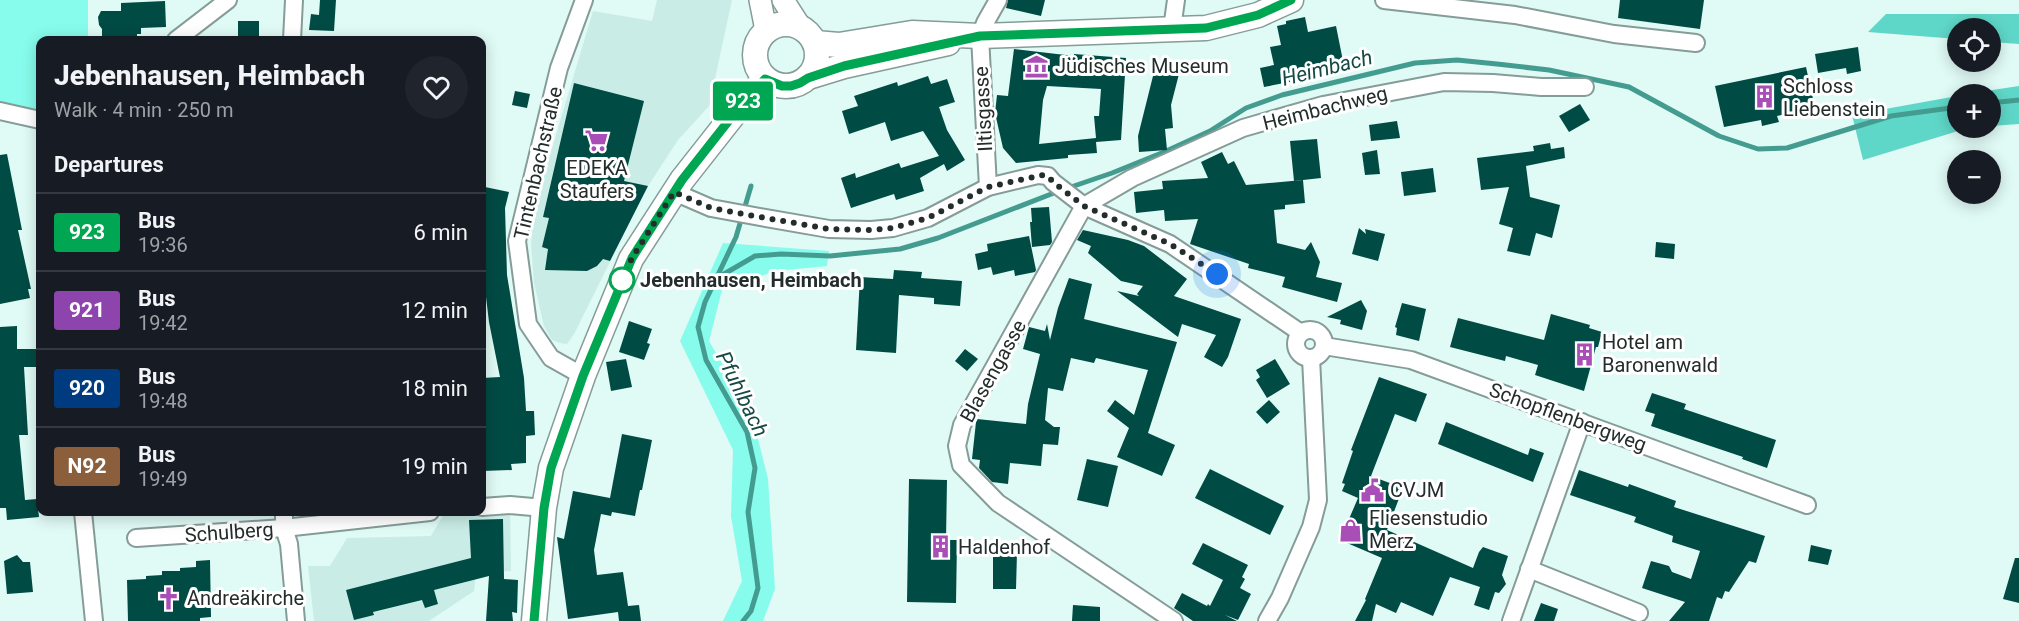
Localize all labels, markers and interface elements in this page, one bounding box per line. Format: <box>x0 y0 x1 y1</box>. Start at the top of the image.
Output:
map controls <box>1947 18 2001 204</box>
button: locate <box>1947 18 2001 72</box>
water label: Heimbach <box>1279 45 1375 91</box>
museum icon: Jüdisches Museum <box>1024 53 1050 79</box>
place label: Jüdisches Museum <box>1055 54 1229 78</box>
button: heart <box>405 56 468 119</box>
text: Jebenhausen, Heimbach <box>54 59 365 92</box>
street label: Iltisgasse <box>969 66 997 152</box>
place label: Schloss Liebenstein <box>1783 74 1886 121</box>
street label: Heimbachweg <box>1260 81 1390 135</box>
line badge: 923 <box>708 82 777 120</box>
street label: Tintenbachstraße <box>509 84 567 242</box>
building icon: Schloss Liebenstein <box>1752 84 1778 110</box>
button: + <box>1947 84 2001 138</box>
text: 923 <box>725 89 761 113</box>
text: Walk · 4 min · 250 m <box>54 98 233 122</box>
supermarket icon: EDEKA Staufers <box>584 128 610 154</box>
button: − <box>1947 150 2001 204</box>
text: Departures <box>54 152 164 177</box>
place label: EDEKA Staufers <box>560 156 634 203</box>
text: Bus <box>138 208 176 233</box>
text: 923 <box>69 220 105 244</box>
text: 6 min <box>413 220 468 245</box>
text: 19:36 <box>138 233 188 257</box>
your location <box>1202 259 1232 289</box>
marker: Jebenhausen, Heimbach <box>609 267 635 293</box>
place label: Jebenhausen, Heimbach <box>640 268 862 292</box>
text: Bus <box>138 286 176 311</box>
text: 921 <box>69 298 105 322</box>
text: 12 min <box>401 298 468 323</box>
text: 19:42 <box>138 311 188 335</box>
street label: Blasengasse <box>955 316 1031 426</box>
place label: Hotel am Baronenwald <box>1602 330 1718 377</box>
building icon: Hotel am Baronenwald <box>1571 341 1597 367</box>
water label: Pfuhlbach <box>711 348 773 440</box>
text: Bus <box>138 364 176 389</box>
text: 920 <box>69 376 105 400</box>
text: 18 min <box>401 376 468 401</box>
street label: Schopflenbergweg <box>1486 377 1650 457</box>
text: 19:48 <box>138 389 188 413</box>
text: Bus <box>138 442 176 467</box>
text: N92 <box>68 454 106 478</box>
text: 19 min <box>401 454 468 479</box>
text: 19:49 <box>138 467 188 491</box>
public building icon: CVJM <box>1359 477 1385 503</box>
place label: CVJM <box>1390 478 1444 502</box>
place label: Fliesenstudio Merz <box>1369 506 1488 553</box>
street label: Schulberg <box>184 517 274 547</box>
shop icon: Fliesenstudio Merz <box>1338 517 1364 543</box>
building icon: Haldenhof <box>927 534 953 560</box>
place label: Haldenhof <box>958 535 1050 559</box>
church icon: Andreäkirche <box>156 585 182 611</box>
place label: Andreäkirche <box>187 586 304 610</box>

